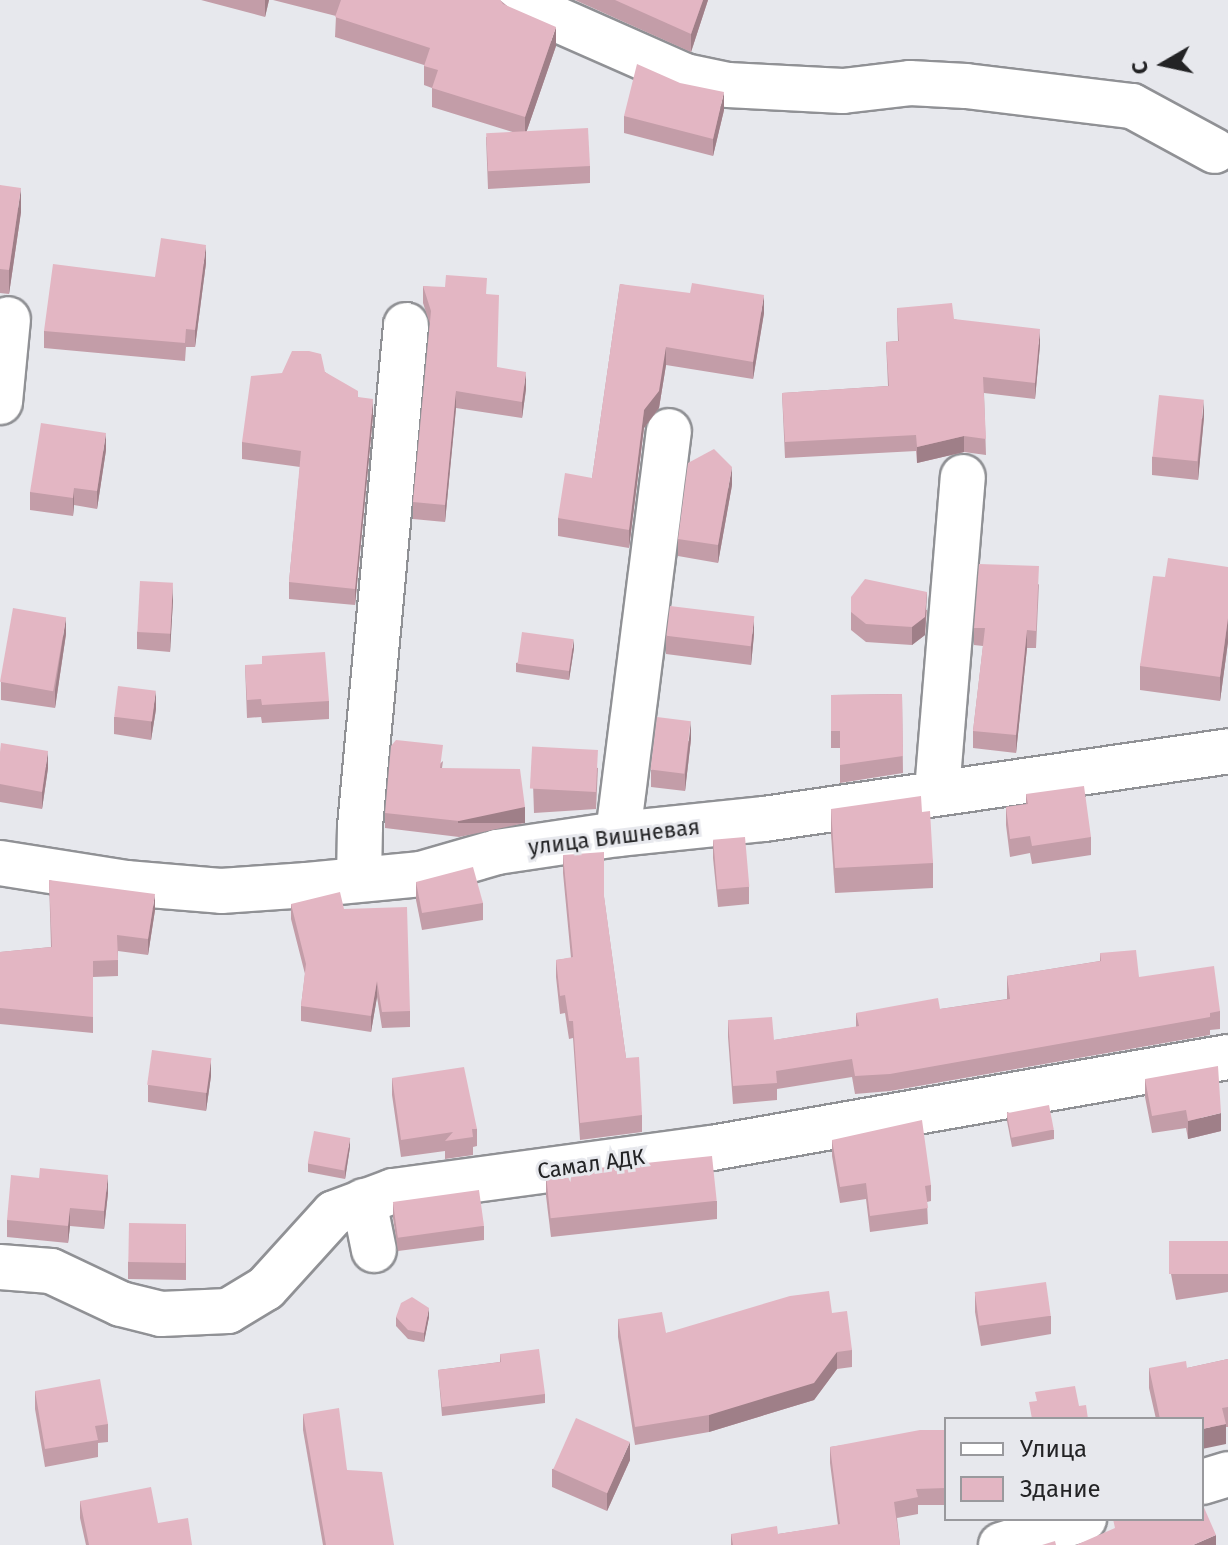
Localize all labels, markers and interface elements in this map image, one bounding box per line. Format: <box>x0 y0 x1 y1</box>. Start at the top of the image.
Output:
north arrow <box>1124 24 1204 104</box>
text: С <box>1125 59 1154 76</box>
street label: улица Вишневая <box>527 813 701 861</box>
street label: Самал АДК <box>536 1143 646 1185</box>
legend <box>944 1417 1204 1521</box>
text: Улица <box>1020 1435 1087 1463</box>
text: Здание <box>1020 1475 1101 1503</box>

